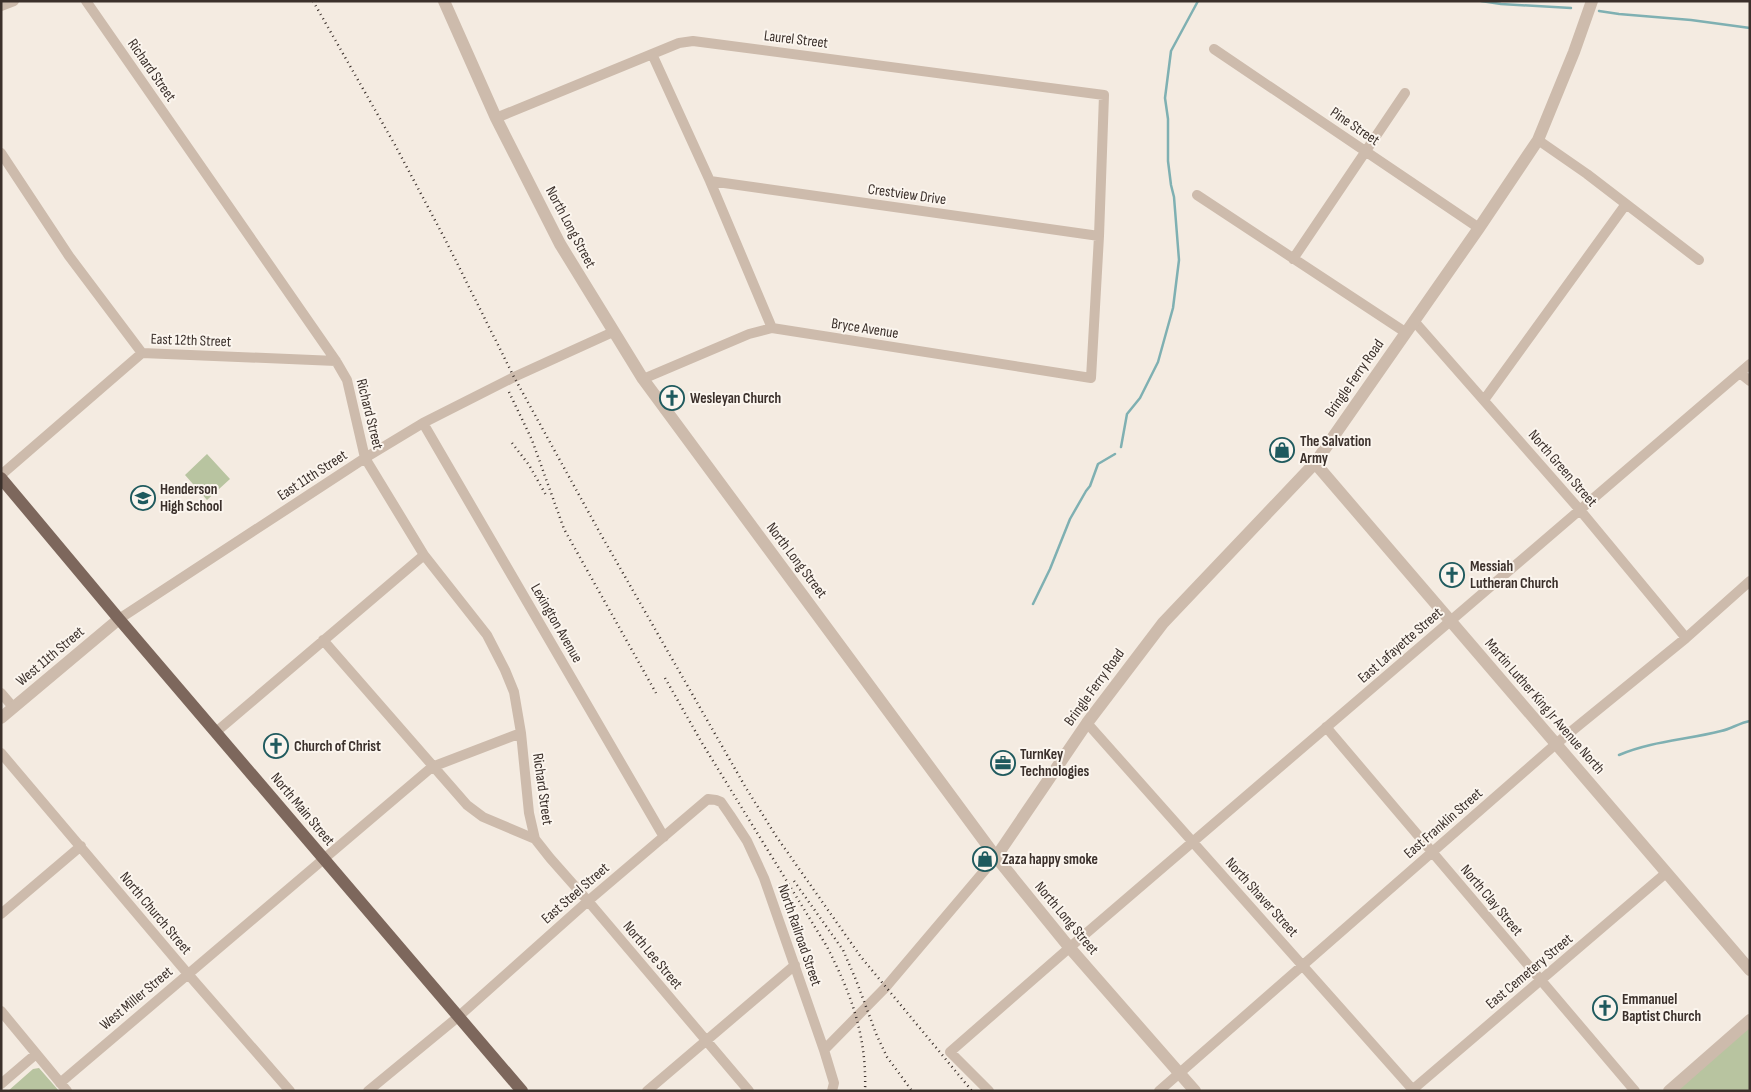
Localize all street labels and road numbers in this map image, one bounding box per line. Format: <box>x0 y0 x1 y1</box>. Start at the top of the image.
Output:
street label: Laurel Street <box>763 26 830 53</box>
street label: Richard Street <box>123 35 180 106</box>
street label: Pine Street <box>1326 103 1383 150</box>
street label: Crestview Drive <box>867 180 947 209</box>
street label: North Long Street <box>541 183 600 272</box>
street label: Bryce Avenue <box>830 314 900 343</box>
street label: East 12th Street <box>150 330 232 351</box>
street label: Bringle Ferry Road <box>1321 336 1388 421</box>
street label: Richard Street <box>352 377 388 452</box>
street label: North Green Street <box>1524 426 1602 511</box>
street label: East 11th Street <box>274 446 351 505</box>
street label: North Long Street <box>762 519 831 602</box>
street label: Lexington Avenue <box>526 580 587 666</box>
street label: East Lafayette Street <box>1354 603 1447 687</box>
street label: West 11th Street <box>12 622 89 690</box>
street label: Martin Luther King Jr Avenue North <box>1481 635 1609 778</box>
street label: Bringle Ferry Road <box>1060 645 1129 730</box>
street label: Richard Street <box>528 752 557 827</box>
street label: North Main Street <box>267 769 339 850</box>
street label: East Franklin Street <box>1400 784 1487 863</box>
street label: North Shaver Street <box>1221 854 1303 941</box>
street label: East Steel Street <box>537 858 614 928</box>
street label: North Clay Street <box>1456 861 1527 940</box>
street label: North Church Street <box>115 868 196 959</box>
street label: North Long Street <box>1030 878 1103 959</box>
street label: North Railroad Street <box>773 882 826 989</box>
street label: North Lee Street <box>619 917 687 994</box>
street label: East Cemetery Street <box>1482 929 1577 1013</box>
street label: West Miller Street <box>96 962 177 1034</box>

